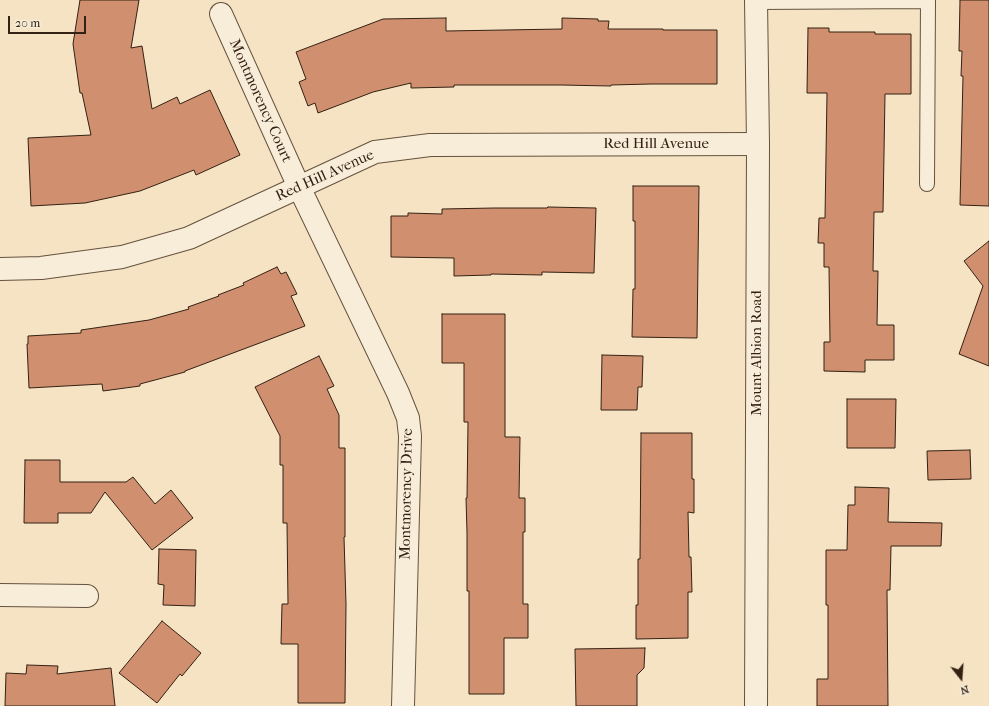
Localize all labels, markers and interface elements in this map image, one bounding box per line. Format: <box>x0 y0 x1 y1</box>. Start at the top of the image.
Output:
scale bar <box>10 8 88 34</box>
text: 20 m <box>15 16 40 30</box>
street label: Montmorency Court <box>225 37 295 165</box>
street label: Red Hill Avenue <box>603 135 709 153</box>
street label: Red Hill Avenue <box>273 146 377 206</box>
street label: Mount Albion Road <box>748 290 766 416</box>
street label: Montmorency Drive <box>397 428 417 560</box>
north arrow <box>941 658 981 698</box>
text: N <box>959 683 971 697</box>

